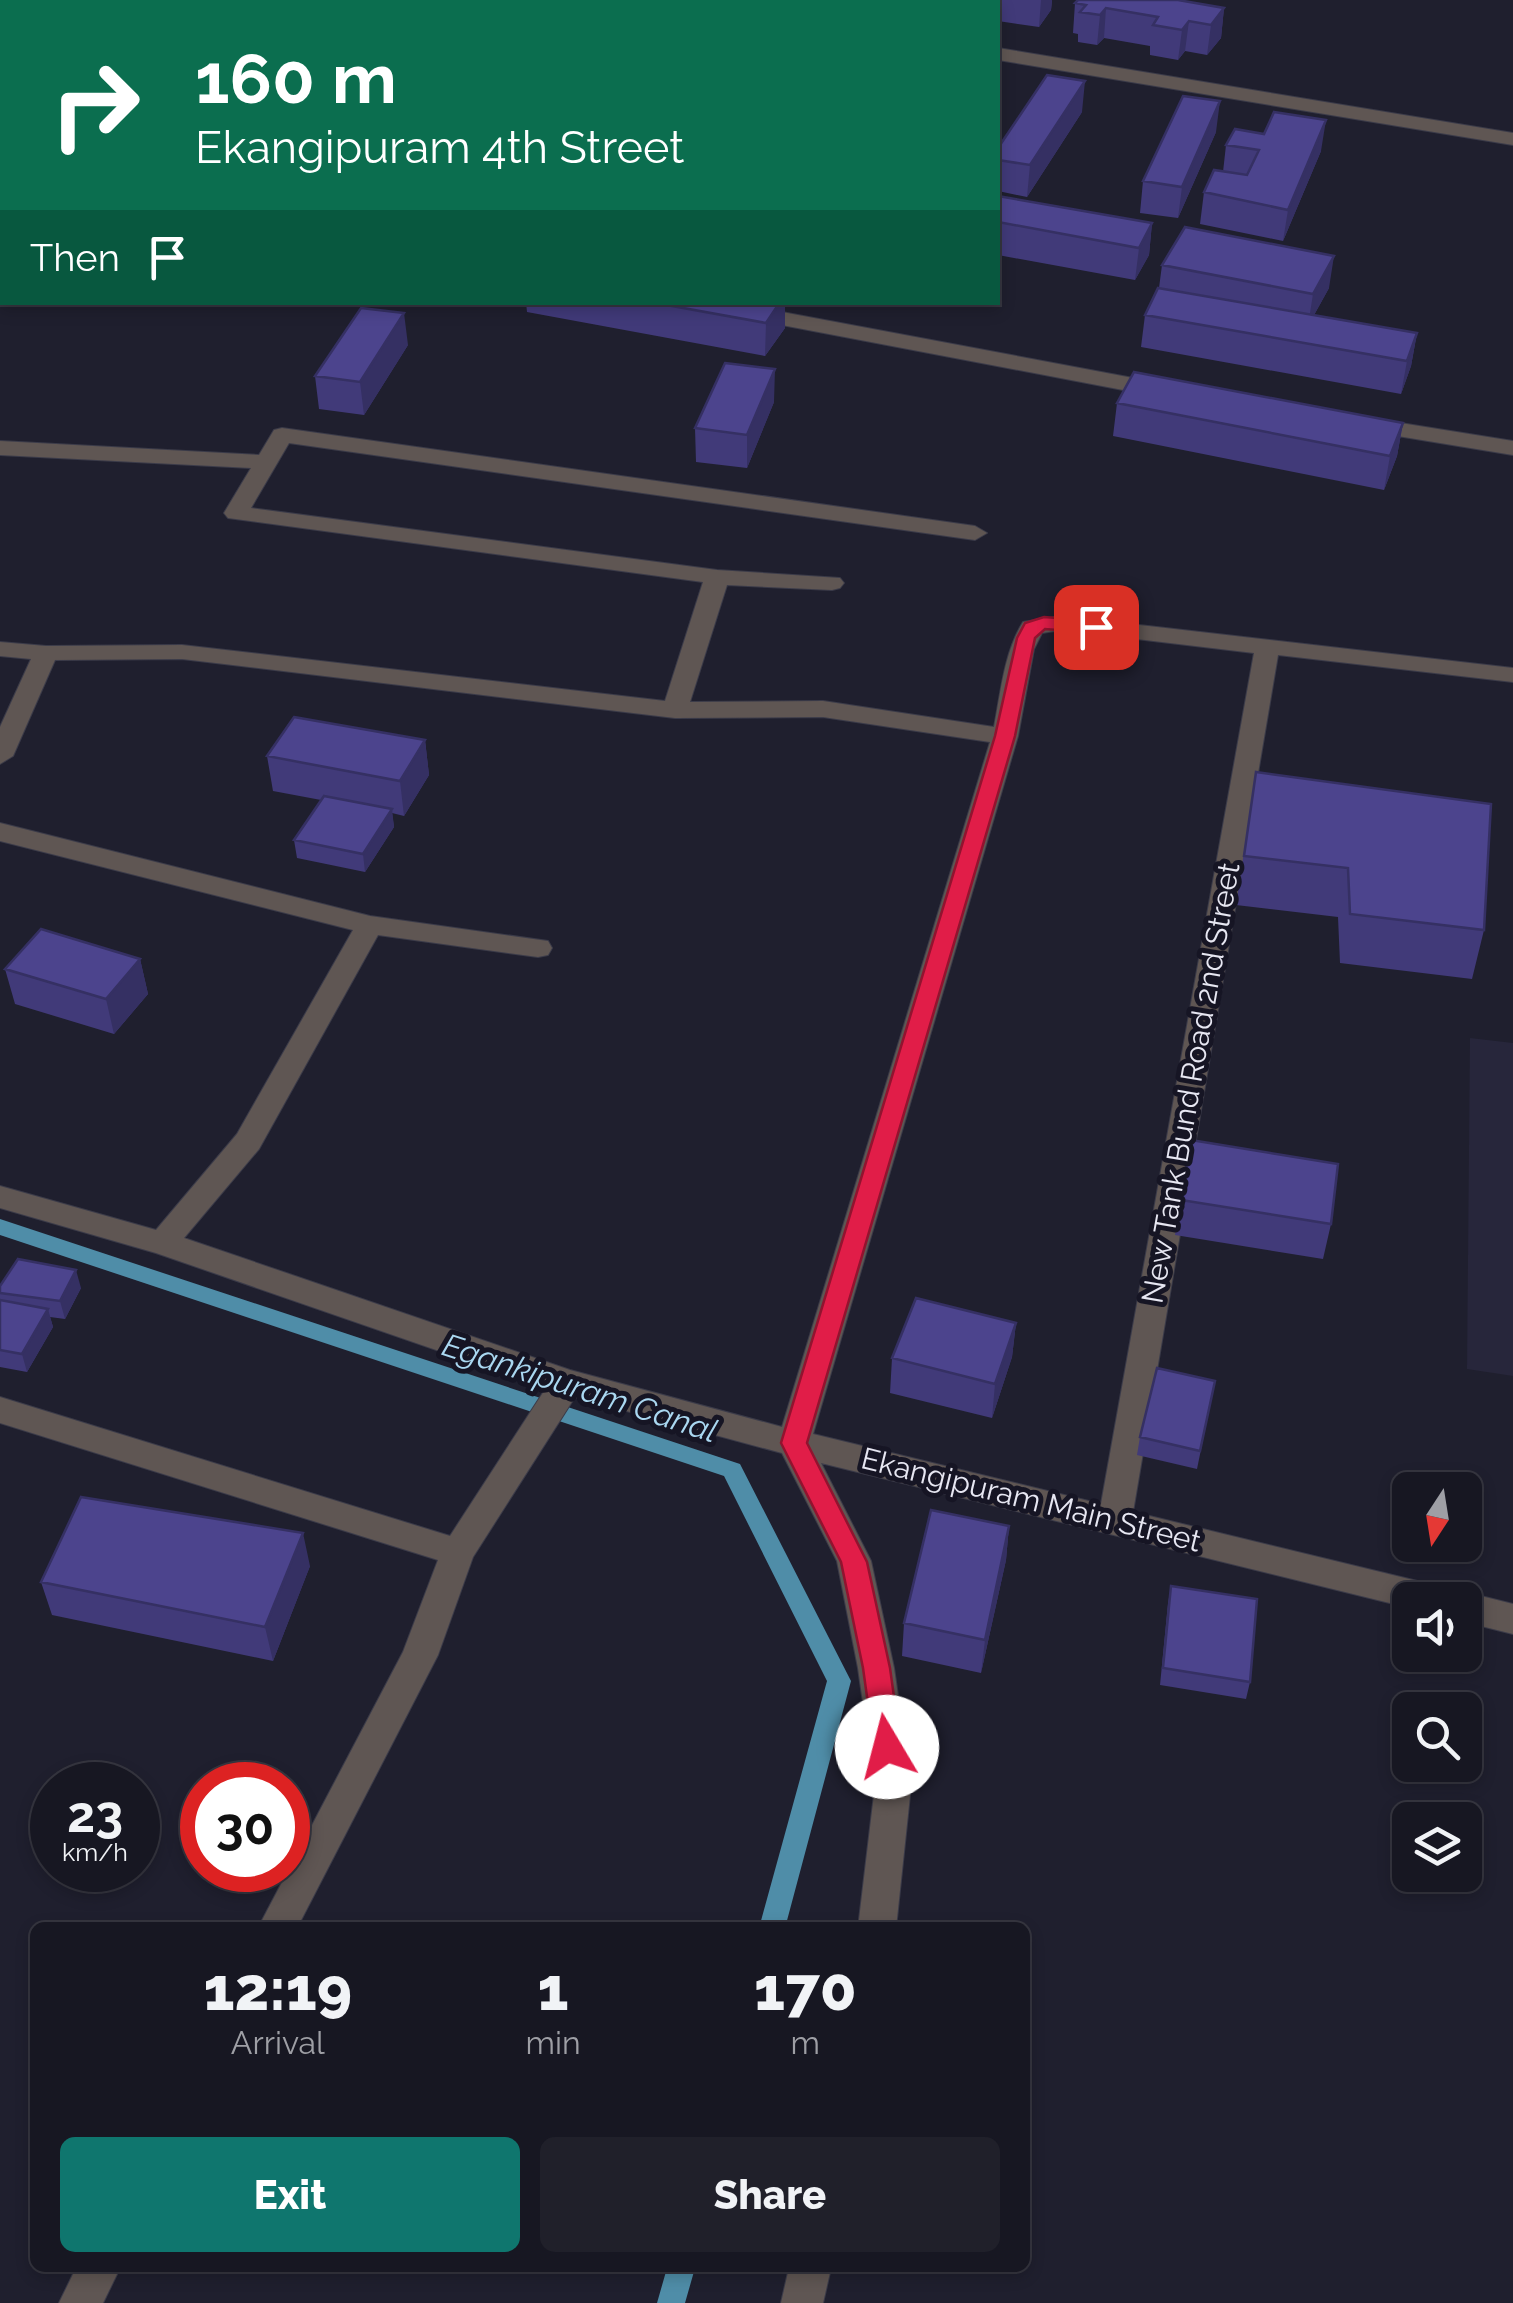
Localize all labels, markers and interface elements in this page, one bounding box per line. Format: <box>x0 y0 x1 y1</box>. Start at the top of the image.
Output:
text: 160 m <box>195 37 397 119</box>
icon: right <box>30 40 160 170</box>
text: Ekangipuram 4th Street <box>195 121 684 174</box>
icon: arrive <box>140 230 195 285</box>
text: Then <box>30 235 120 280</box>
pin <box>1054 585 1139 670</box>
icon: arrive <box>1069 600 1124 655</box>
street label: New Tank Bund Road 2nd Street <box>1134 860 1247 1306</box>
water label: Egankipuram Canal <box>438 1326 722 1449</box>
street label: Ekangipuram Main Street <box>858 1440 1205 1559</box>
north arrow <box>1392 1472 1482 1562</box>
map controls <box>1392 1472 1482 1892</box>
button: sound <box>1392 1582 1482 1672</box>
button: search <box>1392 1692 1482 1782</box>
position arrow <box>835 1695 939 1799</box>
speed limit sign: 30 <box>180 1762 310 1892</box>
text: 23 <box>67 1785 123 1844</box>
button: layers <box>1392 1802 1482 1892</box>
text: km/h <box>62 1837 128 1867</box>
text: 12:19 <box>203 1954 352 2024</box>
text: 1 <box>538 1954 569 2024</box>
text: 170 <box>754 1954 857 2024</box>
text: Arrival <box>231 2024 325 2061</box>
text: min <box>526 2024 581 2061</box>
text: m <box>791 2024 820 2061</box>
button: Exit <box>60 2137 520 2252</box>
button: Share <box>540 2137 1000 2252</box>

